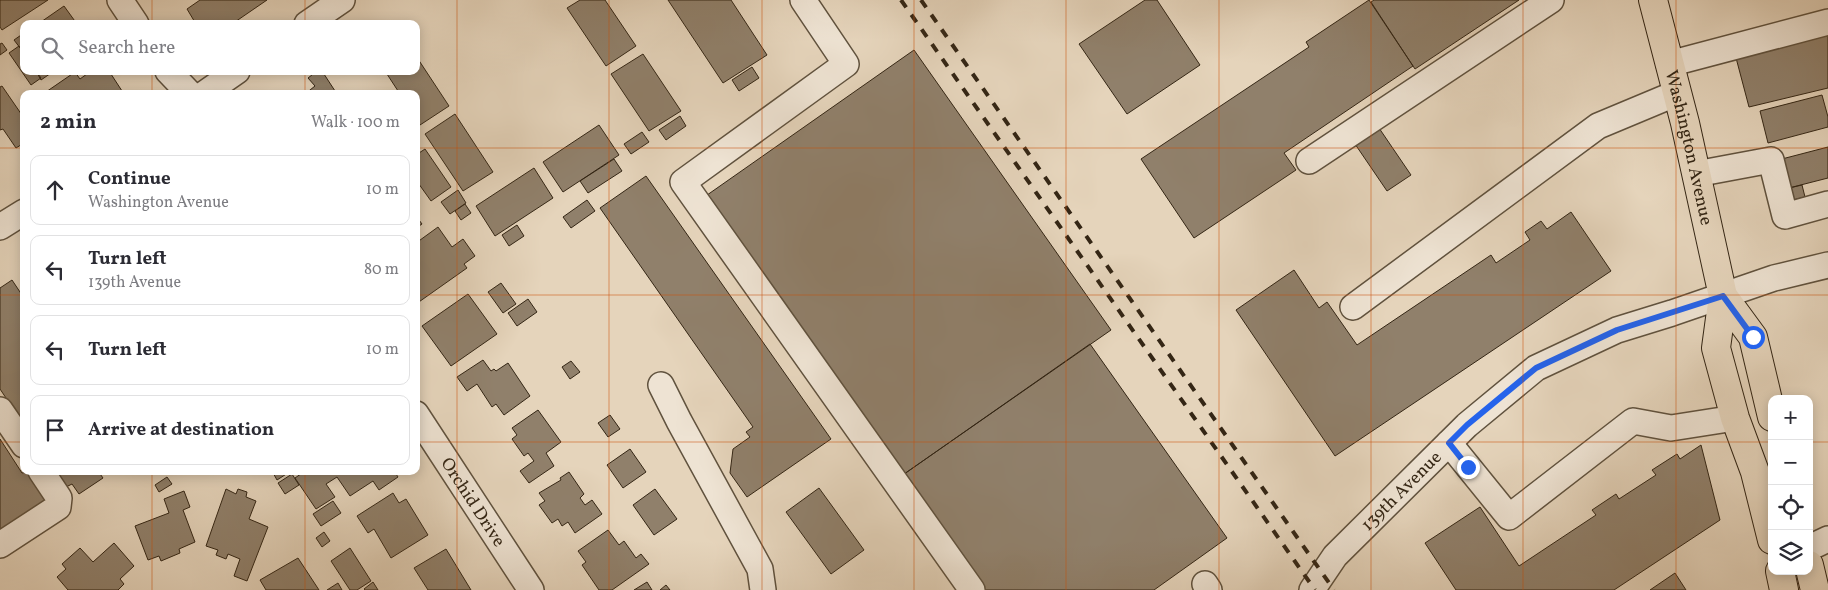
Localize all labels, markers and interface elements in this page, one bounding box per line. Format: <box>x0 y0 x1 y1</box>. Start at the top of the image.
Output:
search box <box>20 20 420 75</box>
icon: search <box>38 34 66 62</box>
text: Search here <box>78 35 175 61</box>
street label: Washington Avenue <box>1658 68 1718 228</box>
text: 2 min <box>40 108 97 137</box>
text: Walk · 100 m <box>311 112 400 134</box>
text: Continue <box>88 166 171 192</box>
icon: ahead <box>41 176 69 204</box>
text: 10 m <box>366 179 399 201</box>
text: Washington Avenue <box>88 192 229 214</box>
text: Turn left <box>88 246 167 272</box>
icon: left <box>41 256 69 284</box>
text: 80 m <box>364 259 399 281</box>
text: 139th Avenue <box>88 272 181 294</box>
route start <box>1742 326 1765 349</box>
icon: left <box>41 336 69 364</box>
text: Turn left <box>88 337 167 363</box>
text: 10 m <box>366 339 399 361</box>
map controls <box>1768 395 1813 575</box>
button: + <box>1768 395 1813 440</box>
icon: arrive <box>41 416 69 444</box>
text: Arrive at destination <box>88 417 274 443</box>
button: − <box>1768 440 1813 485</box>
street label: 139th Avenue <box>1356 446 1448 537</box>
street label: Orchid Drive <box>434 453 511 552</box>
route end <box>1457 456 1480 479</box>
button: locate <box>1768 485 1813 530</box>
button: layers <box>1768 530 1813 575</box>

